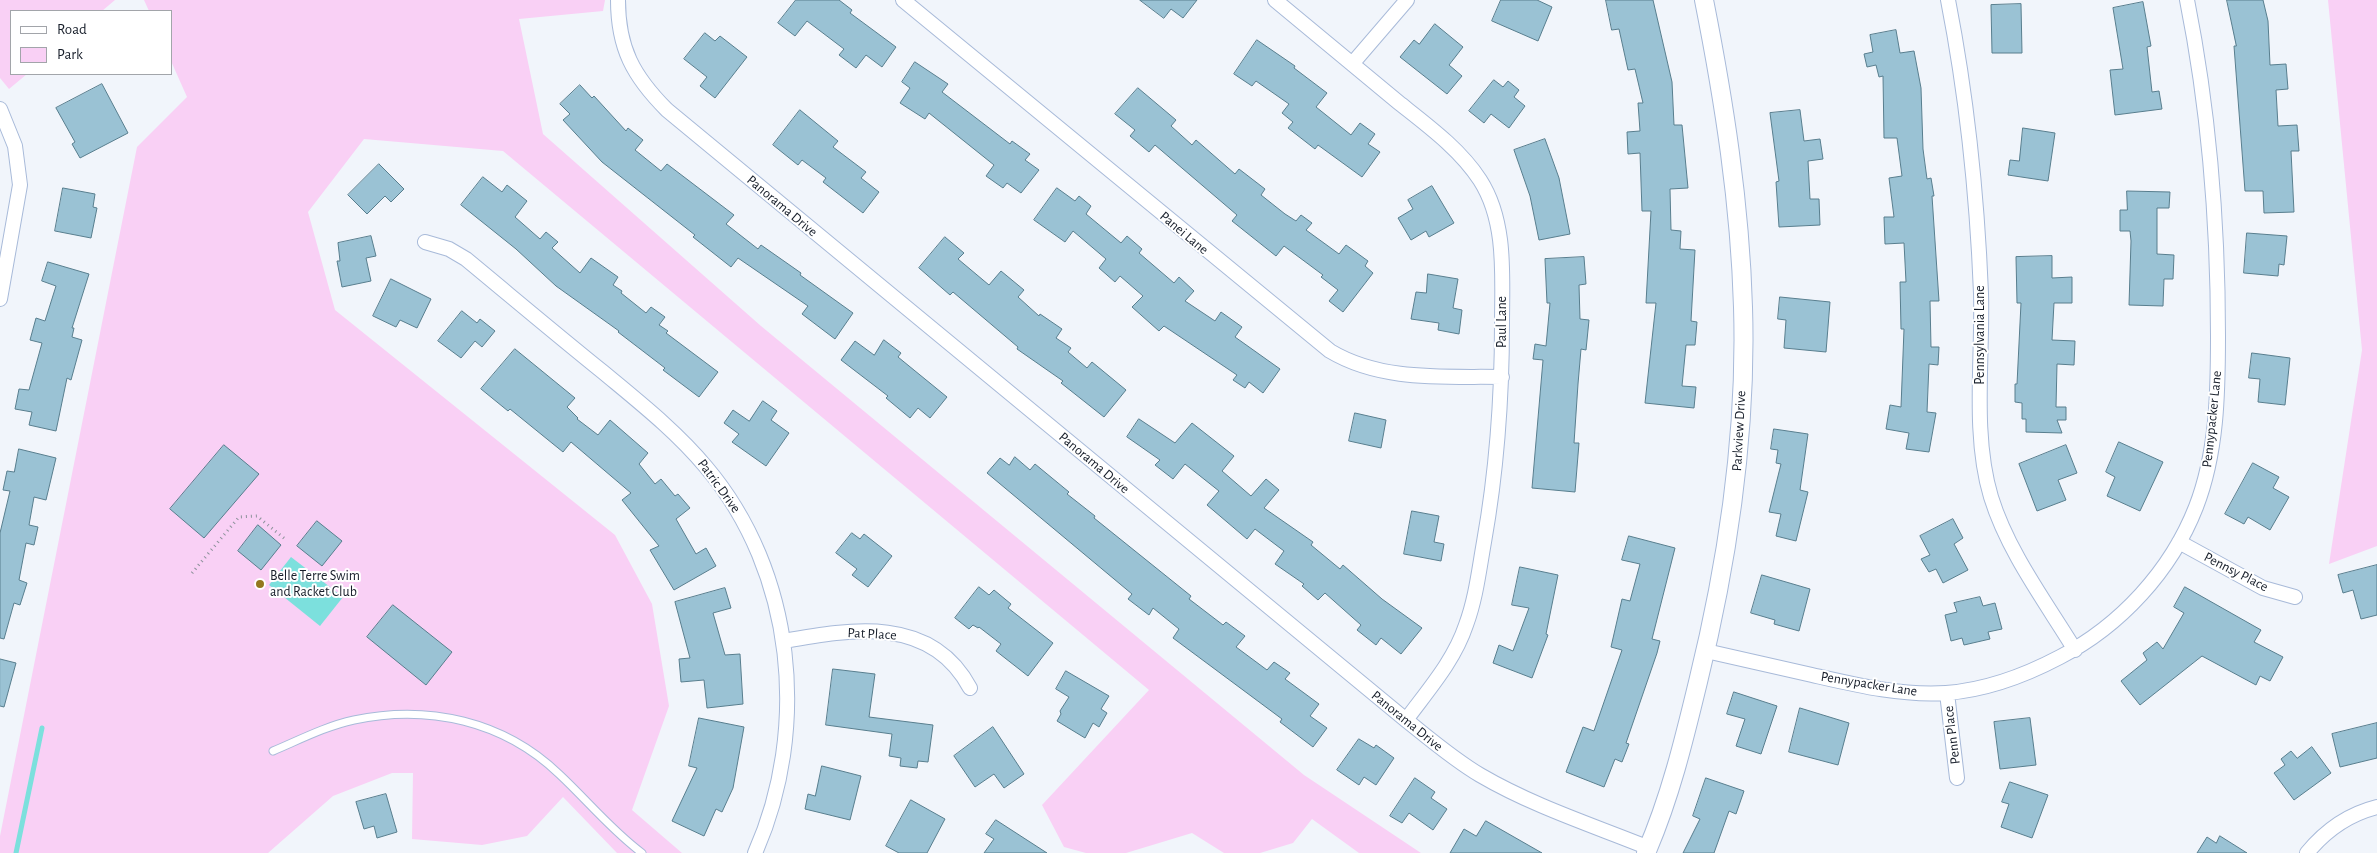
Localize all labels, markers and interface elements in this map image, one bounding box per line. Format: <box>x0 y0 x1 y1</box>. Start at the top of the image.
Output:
legend <box>10 10 172 75</box>
text: Road <box>57 22 87 37</box>
text: Park <box>57 47 83 62</box>
street label: Panorama Drive <box>743 172 821 240</box>
street label: Panei Lane <box>1156 208 1212 258</box>
street label: Pennsylvania Lane <box>1972 285 1988 385</box>
street label: Paul Lane <box>1494 296 1510 348</box>
street label: Pennypacker Lane <box>2199 370 2225 468</box>
street label: Parkview Drive <box>1728 390 1750 472</box>
street label: Panorama Drive <box>1055 429 1133 497</box>
street label: Patric Drive <box>694 456 744 516</box>
street label: Pennsy Place <box>2201 549 2271 595</box>
place label: Belle Terre Swim and Racket Club <box>270 568 360 600</box>
marker: Belle Terre Swim and Racket Club <box>254 578 266 590</box>
street label: Pat Place <box>847 624 897 644</box>
street label: Pennypacker Lane <box>1820 668 1918 700</box>
street label: Panorama Drive <box>1368 687 1446 755</box>
street label: Penn Place <box>1940 705 1964 765</box>

